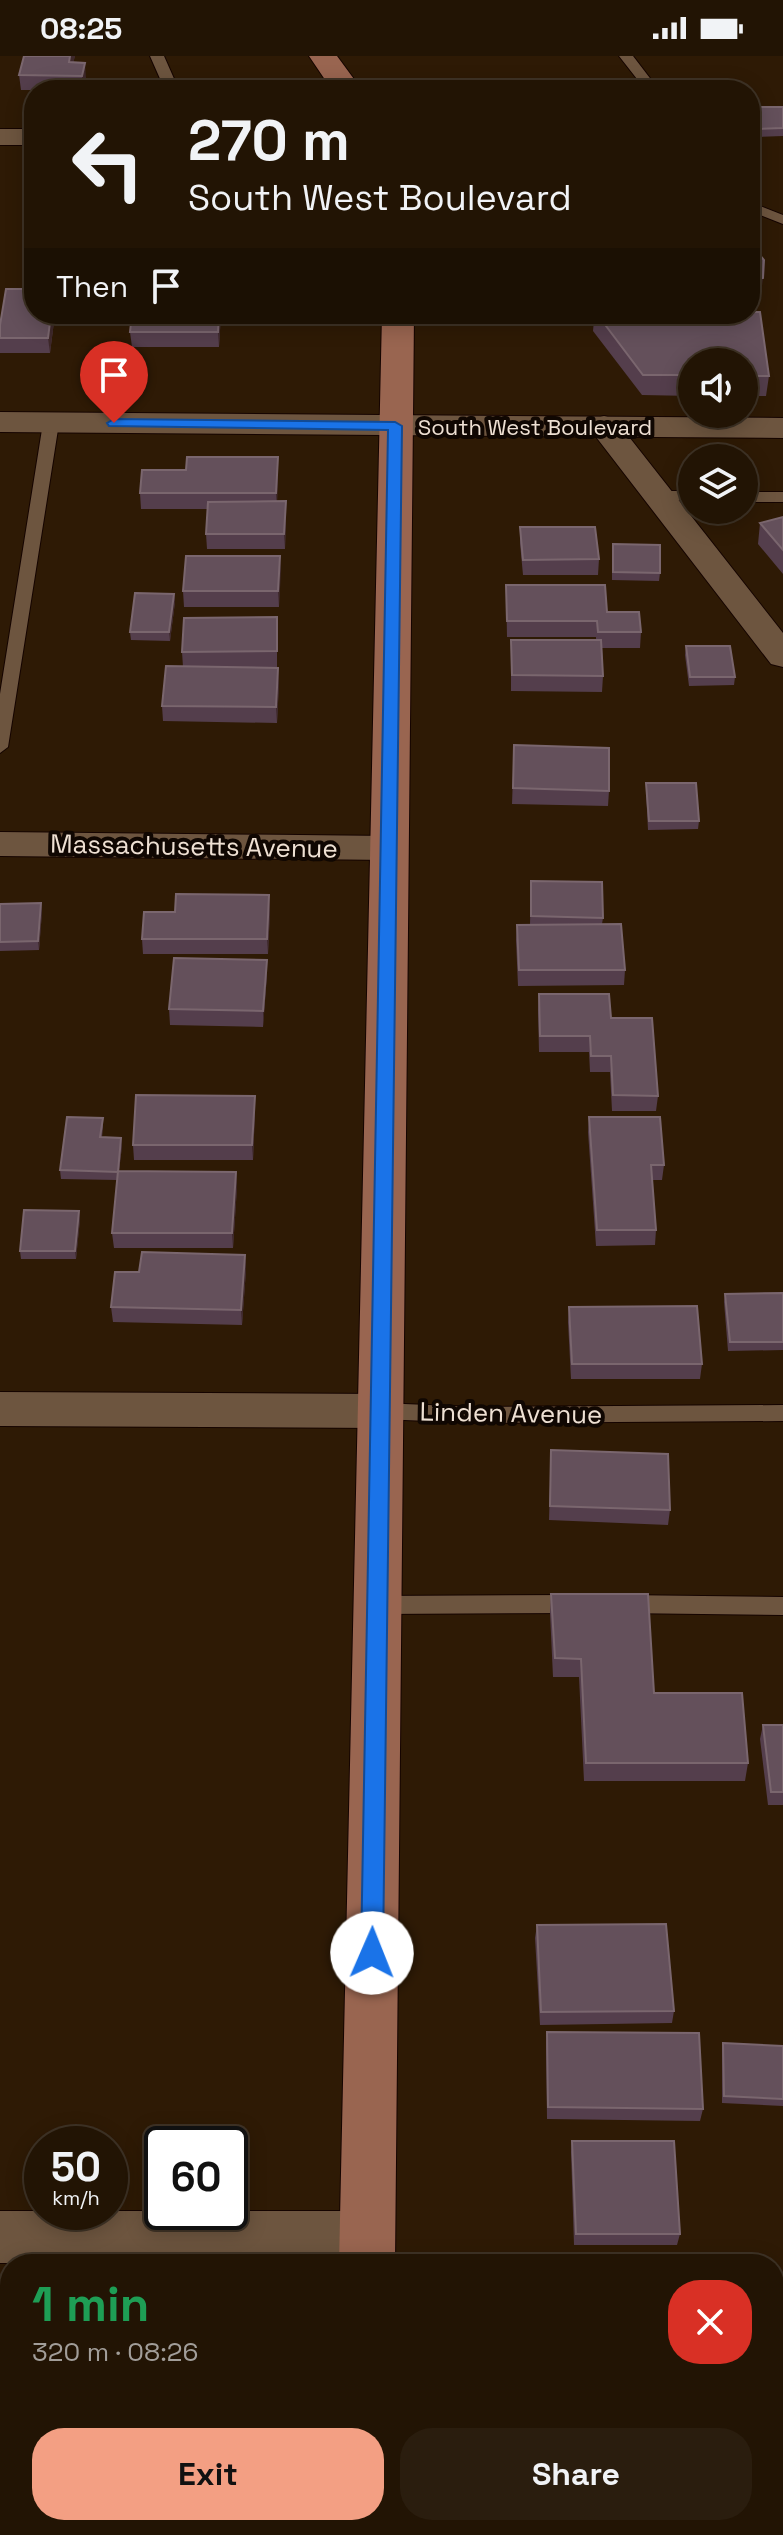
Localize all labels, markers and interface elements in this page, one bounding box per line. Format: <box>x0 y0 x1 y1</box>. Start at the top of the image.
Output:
text: 08:25 <box>40 9 122 48</box>
text: 270 m <box>188 105 350 176</box>
icon: left <box>56 112 160 216</box>
text: South West Boulevard <box>188 175 572 221</box>
icon: arrive <box>144 264 188 308</box>
text: Then <box>56 267 128 306</box>
pin <box>80 341 148 423</box>
map controls <box>678 348 758 524</box>
button: sound <box>678 348 758 428</box>
icon: arrive <box>92 353 136 397</box>
street label: South West Boulevard <box>418 413 652 441</box>
button: layers <box>678 444 758 524</box>
street label: Massachusetts Avenue <box>50 826 338 866</box>
street label: Linden Avenue <box>419 1394 603 1432</box>
position arrow <box>330 1911 414 1995</box>
speed limit sign: 60 <box>144 2126 248 2230</box>
text: 50 <box>51 2142 101 2193</box>
text: km/h <box>52 2185 100 2211</box>
text: 1 min <box>32 2274 149 2335</box>
button: close <box>668 2280 752 2364</box>
text: 320 m · 08:26 <box>32 2335 198 2369</box>
button: Exit <box>32 2428 384 2520</box>
button: Share <box>400 2428 752 2520</box>

